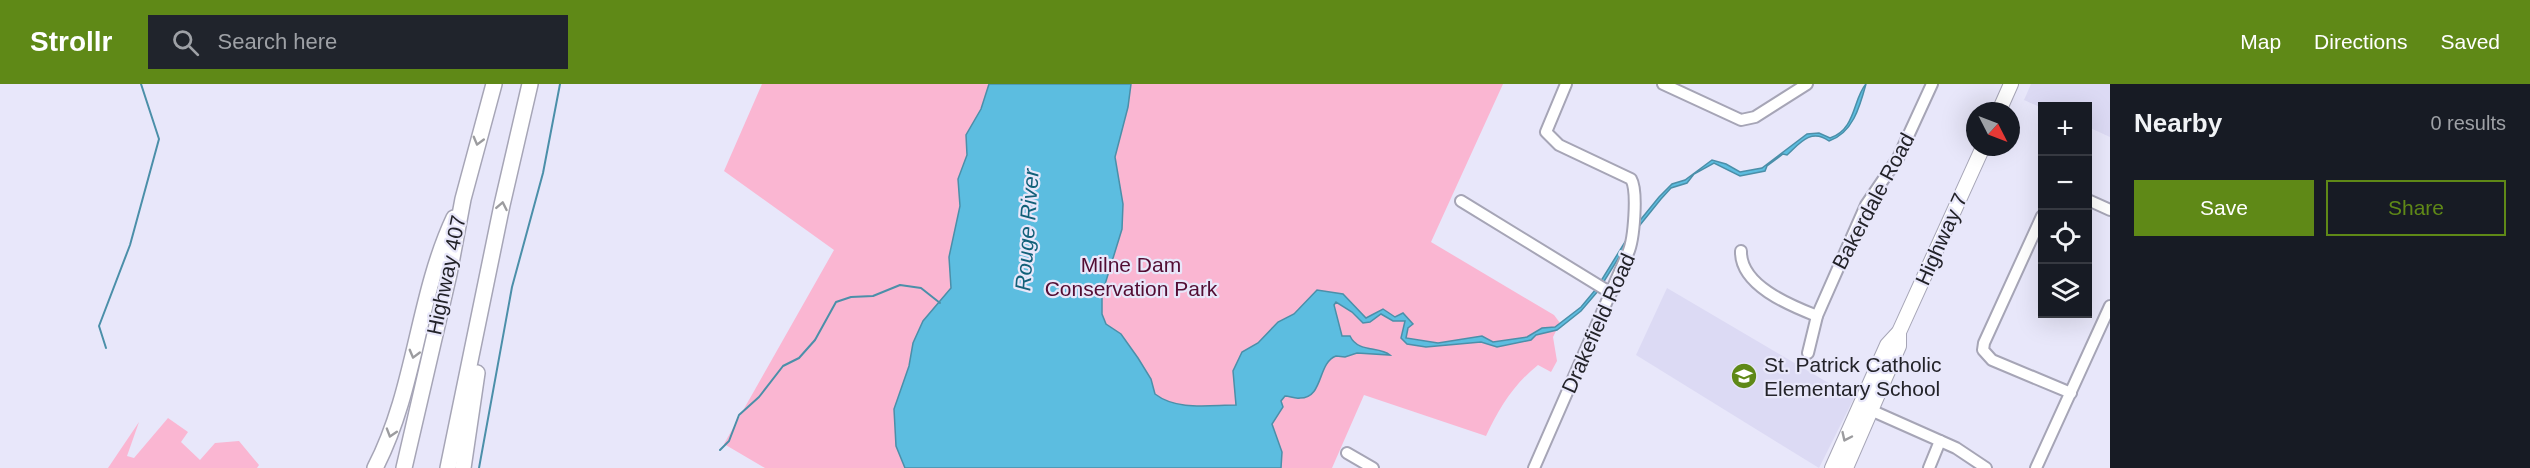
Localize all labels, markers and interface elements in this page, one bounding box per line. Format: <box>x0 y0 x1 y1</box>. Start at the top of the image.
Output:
search box <box>148 15 568 69</box>
text: Strollr <box>30 26 112 57</box>
icon: search <box>169 26 202 59</box>
text: Search here <box>217 29 337 54</box>
text: Map <box>2240 30 2281 53</box>
text: Directions <box>2314 30 2407 53</box>
text: Saved <box>2440 30 2500 53</box>
north arrow <box>1966 102 2020 156</box>
map controls <box>2038 102 2092 318</box>
button: + <box>2038 102 2092 156</box>
text: Nearby <box>2134 108 2222 138</box>
text: 0 results <box>2430 112 2506 134</box>
street label: Bakerdale Road <box>1827 129 1919 273</box>
one-way arrow <box>473 135 486 145</box>
button: − <box>2038 156 2092 210</box>
water label: Rouge River <box>1010 166 1044 292</box>
button: Save <box>2134 180 2314 236</box>
button: Share <box>2326 180 2506 236</box>
street label: Highway 7 <box>1911 190 1971 288</box>
one-way arrow <box>495 201 508 211</box>
button: locate <box>2038 210 2092 264</box>
street label: Highway 407 <box>422 213 470 337</box>
street label: Drakefield Road <box>1557 250 1639 396</box>
park label: Milne Dam Conservation Park <box>1045 253 1218 300</box>
button: layers <box>2038 264 2092 318</box>
one-way arrow <box>408 349 421 359</box>
place label: St. Patrick Catholic Elementary School <box>1764 353 1941 400</box>
school or university icon: St. Patrick Catholic Elementary School <box>1729 361 1759 391</box>
one-way arrow <box>386 427 398 438</box>
one-way arrow <box>1842 430 1854 441</box>

